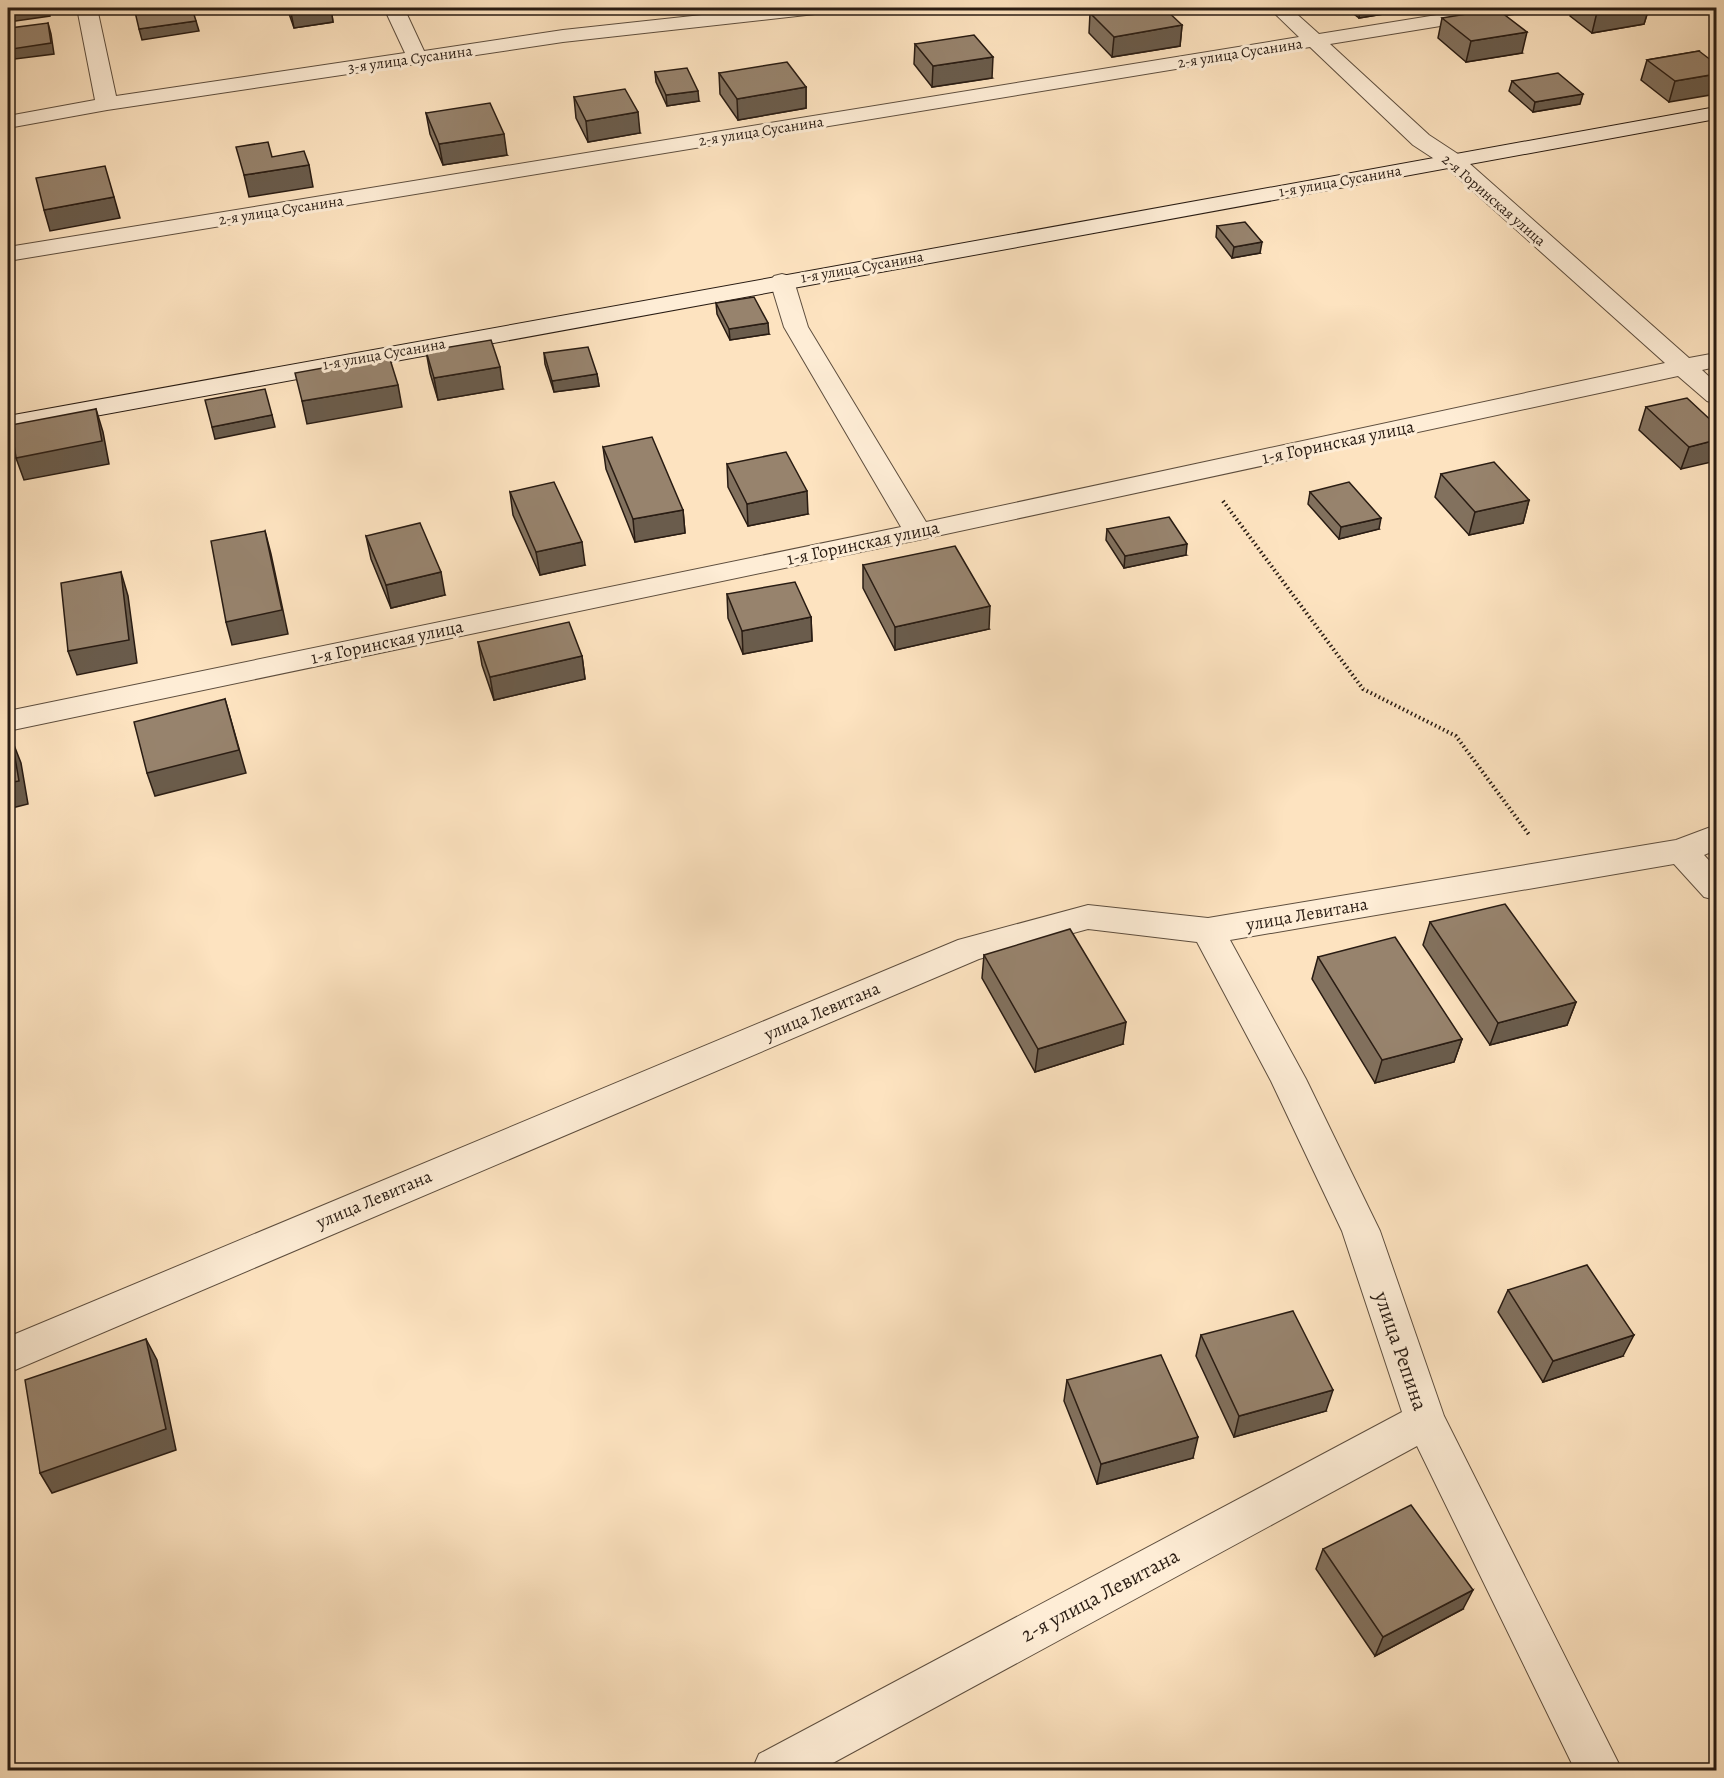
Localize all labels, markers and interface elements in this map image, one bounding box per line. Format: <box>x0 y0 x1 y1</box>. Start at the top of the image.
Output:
street label: 2-я улица Сусанина <box>1176 33 1304 73</box>
street label: 3-я улица Сусанина <box>347 40 474 78</box>
street label: 2-я улица Сусанина <box>697 111 825 151</box>
street label: 2-я Горинская улица <box>1438 149 1550 251</box>
street label: 1-я улица Сусанина <box>1277 160 1403 202</box>
street label: 2-я улица Сусанина <box>217 190 345 230</box>
street label: 1-я улица Сусанина <box>799 246 925 288</box>
street label: 1-я улица Сусанина <box>321 333 447 375</box>
street label: 1-я Горинская улица <box>1259 414 1417 470</box>
street label: 1-я Горинская улица <box>784 515 942 571</box>
street label: 1-я Горинская улица <box>308 614 466 670</box>
street label: улица Левитана <box>1243 891 1370 937</box>
street label: улица Левитана <box>760 976 884 1047</box>
street label: улица Левитана <box>312 1164 436 1235</box>
street label: улица Репина <box>1367 1287 1435 1415</box>
street label: 2-я улица Левитана <box>1016 1541 1184 1649</box>

